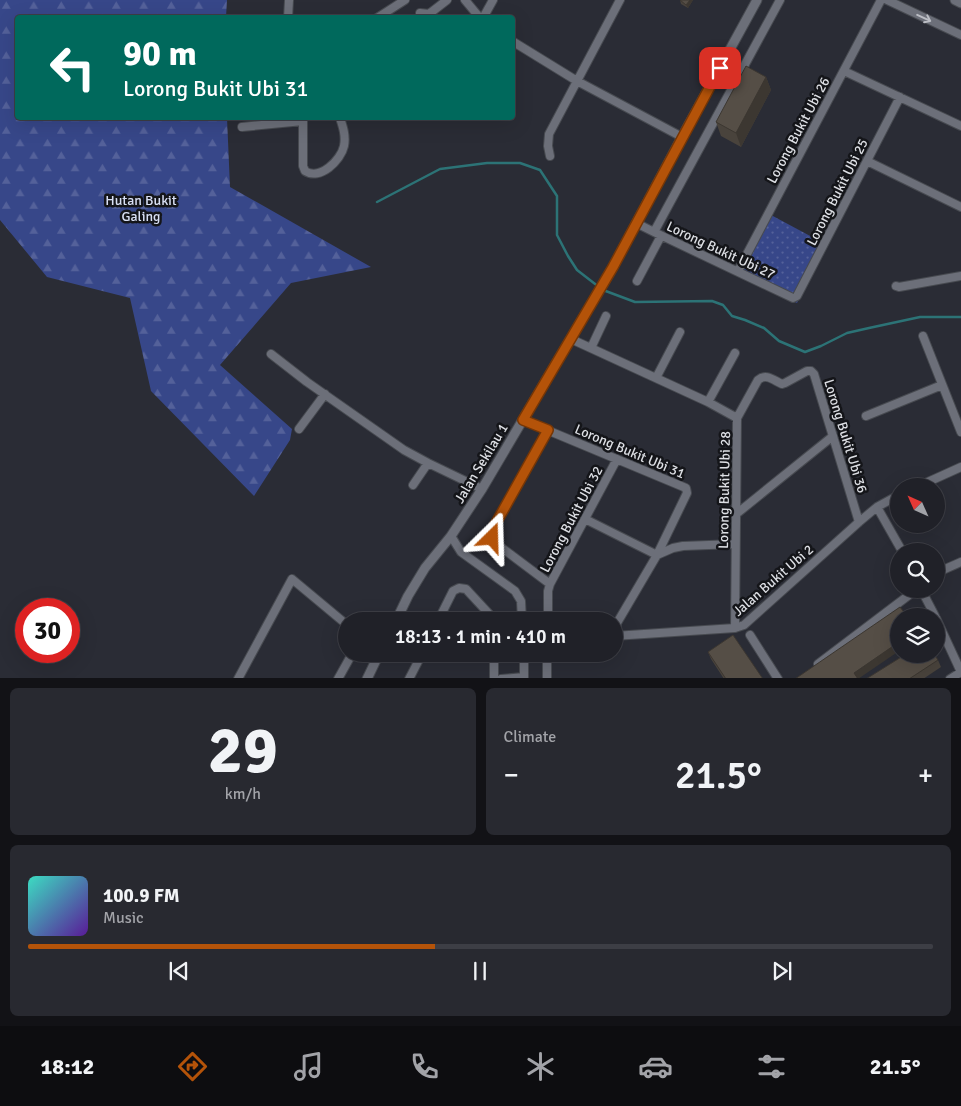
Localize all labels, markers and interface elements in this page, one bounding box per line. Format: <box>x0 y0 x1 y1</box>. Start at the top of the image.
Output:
one-way arrow <box>916 13 931 23</box>
text: 90 m <box>123 32 197 75</box>
icon: left <box>40 35 105 100</box>
pin <box>699 47 741 89</box>
icon: arrive <box>706 54 734 82</box>
street label: Lorong Bukit Ubi 26 <box>763 74 834 186</box>
text: Lorong Bukit Ubi 31 <box>123 75 308 102</box>
street label: Lorong Bukit Ubi 25 <box>803 136 872 249</box>
park label: Hutan Bukit Galing <box>105 192 177 225</box>
street label: Lorong Bukit Ubi 27 <box>664 218 778 283</box>
street label: Lorong Bukit Ubi 36 <box>820 377 871 495</box>
street label: Jalan Sekilau 1 <box>451 420 512 506</box>
street label: Lorong Bukit Ubi 31 <box>572 421 687 482</box>
street label: Lorong Bukit Ubi 28 <box>715 431 734 549</box>
street label: Lorong Bukit Ubi 32 <box>536 463 607 575</box>
north arrow <box>890 478 945 532</box>
map controls <box>890 478 945 663</box>
position arrow <box>465 511 517 563</box>
street label: Jalan Bukit Ubi 2 <box>730 541 817 620</box>
button: search <box>890 543 945 598</box>
speed limit sign: 30 <box>15 598 80 663</box>
button: layers <box>890 608 945 663</box>
text: 18:13 · 1 min · 410 m <box>395 625 566 649</box>
text: 29 <box>208 711 278 791</box>
text: Climate <box>504 727 556 747</box>
text: 21.5° <box>675 752 762 799</box>
text: − <box>504 758 519 792</box>
text: + <box>918 758 933 792</box>
text: km/h <box>225 784 261 804</box>
text: 100.9 FM <box>103 884 180 908</box>
text: Music <box>103 908 144 928</box>
icon: previous <box>165 957 193 985</box>
icon: pause <box>466 957 494 985</box>
icon: next <box>768 957 796 985</box>
icon: directions <box>175 1049 210 1084</box>
icon: music <box>291 1049 326 1084</box>
icon: phone <box>407 1049 442 1084</box>
icon: climate <box>523 1049 558 1084</box>
icon: car <box>638 1049 673 1084</box>
icon: filters <box>754 1049 789 1084</box>
text: 18:12 <box>40 1053 94 1080</box>
text: 21.5° <box>870 1053 921 1080</box>

